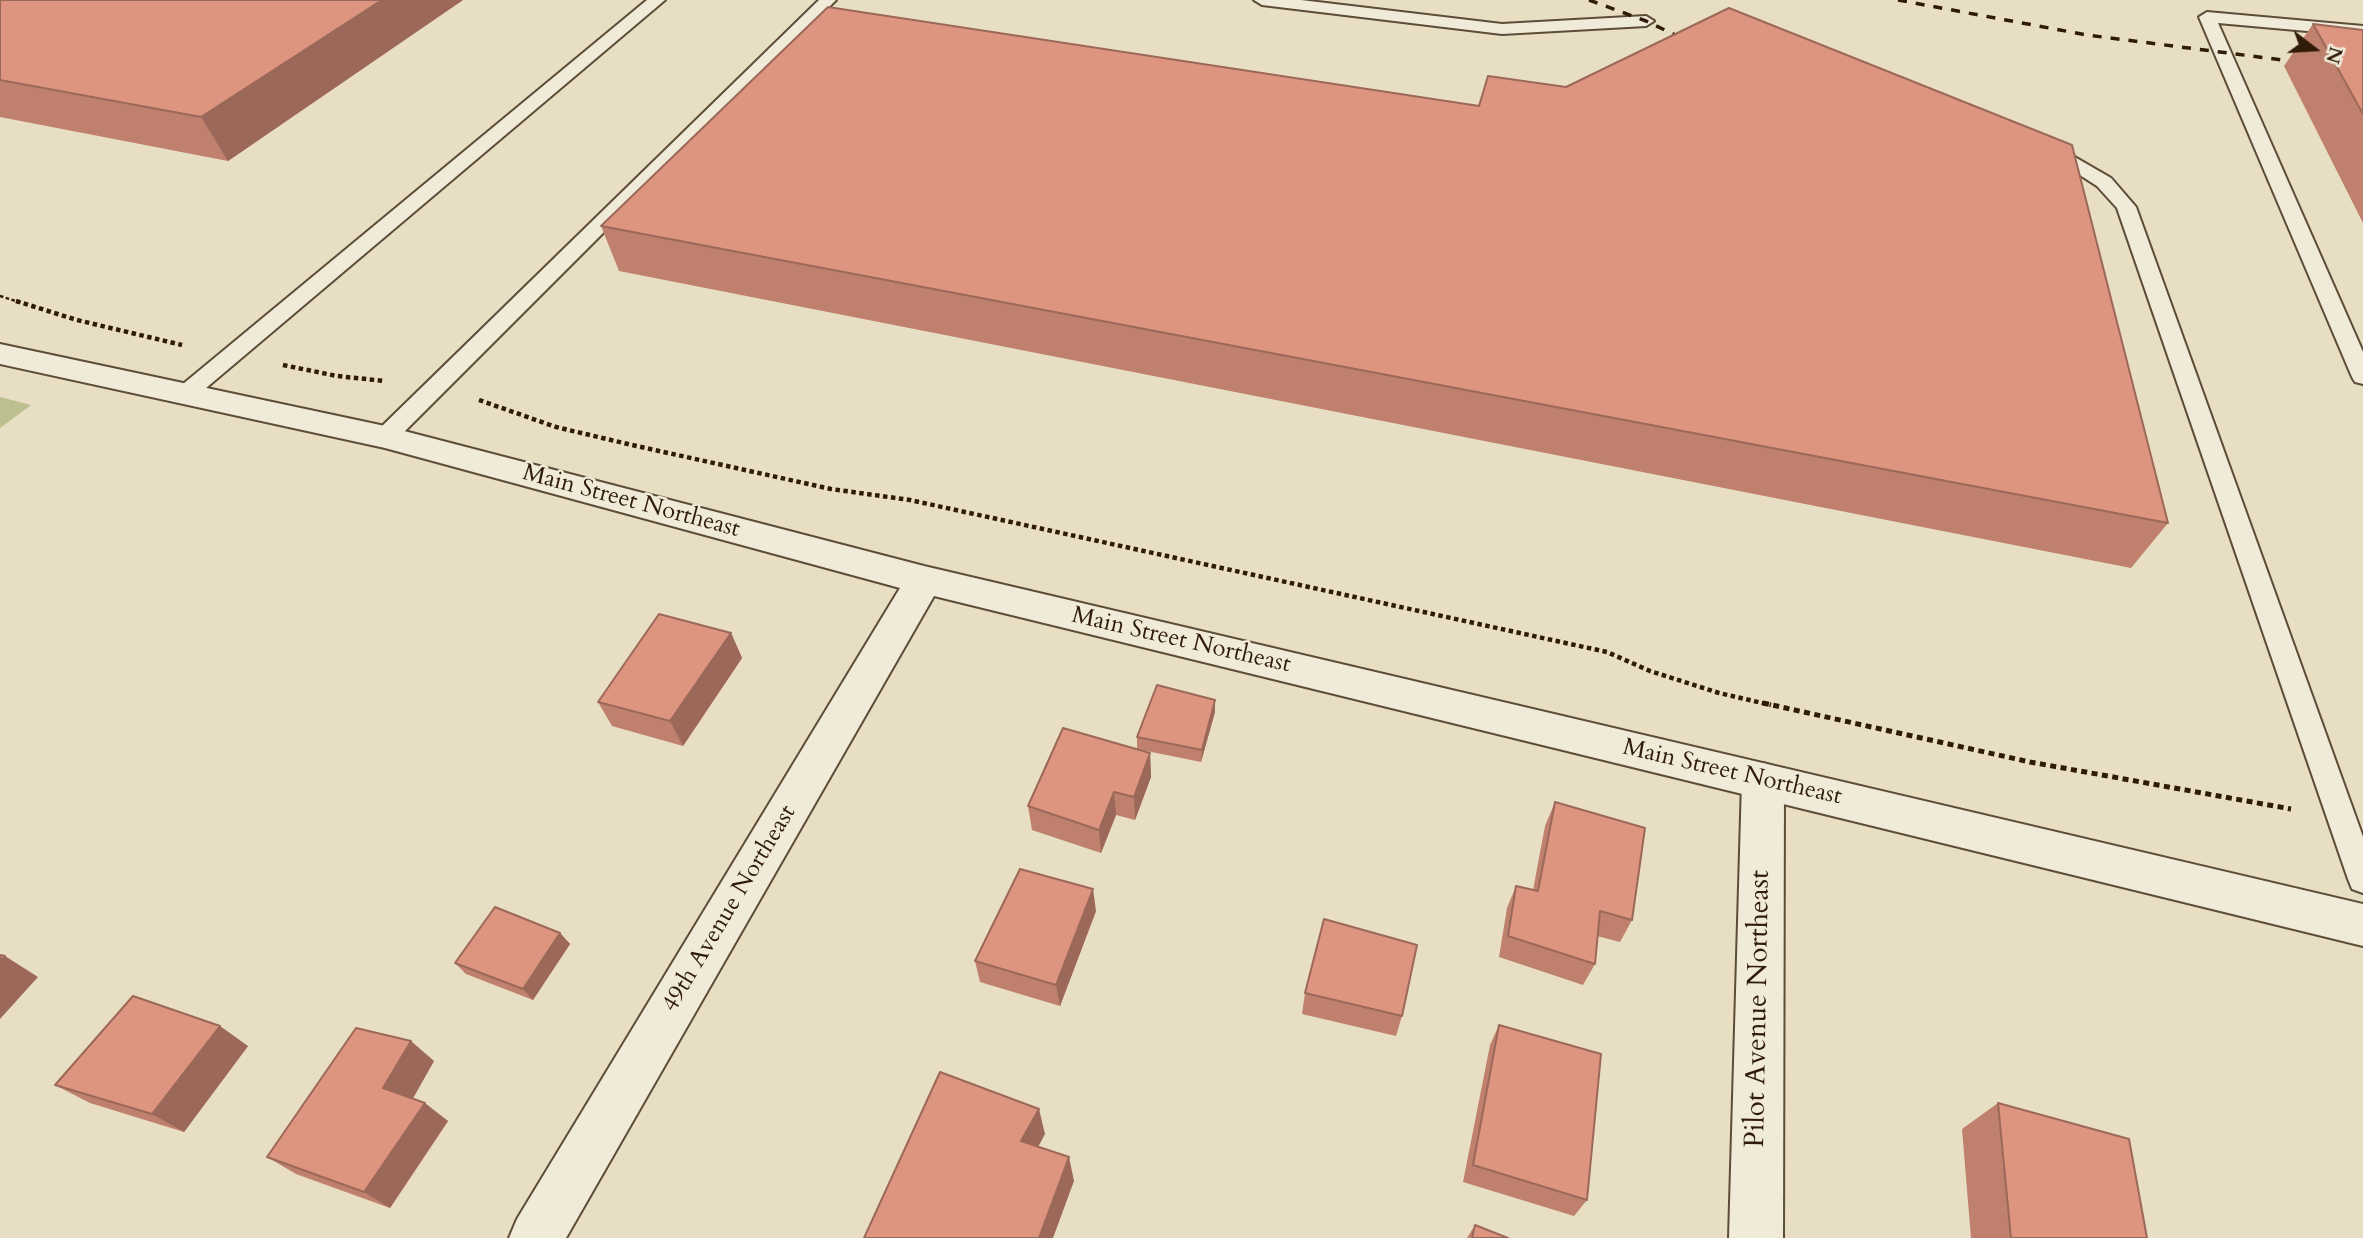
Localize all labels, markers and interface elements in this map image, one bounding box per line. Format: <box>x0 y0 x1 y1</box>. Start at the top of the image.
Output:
north arrow <box>2279 14 2349 84</box>
text: N <box>2319 43 2349 67</box>
street label: Main Street Northeast <box>519 459 743 545</box>
street label: Main Street Northeast <box>1069 602 1293 680</box>
street label: Main Street Northeast <box>1620 734 1844 812</box>
street label: 49th Avenue Northeast <box>657 800 803 1018</box>
street label: Pilot Avenue Northeast <box>1740 870 1778 1148</box>

